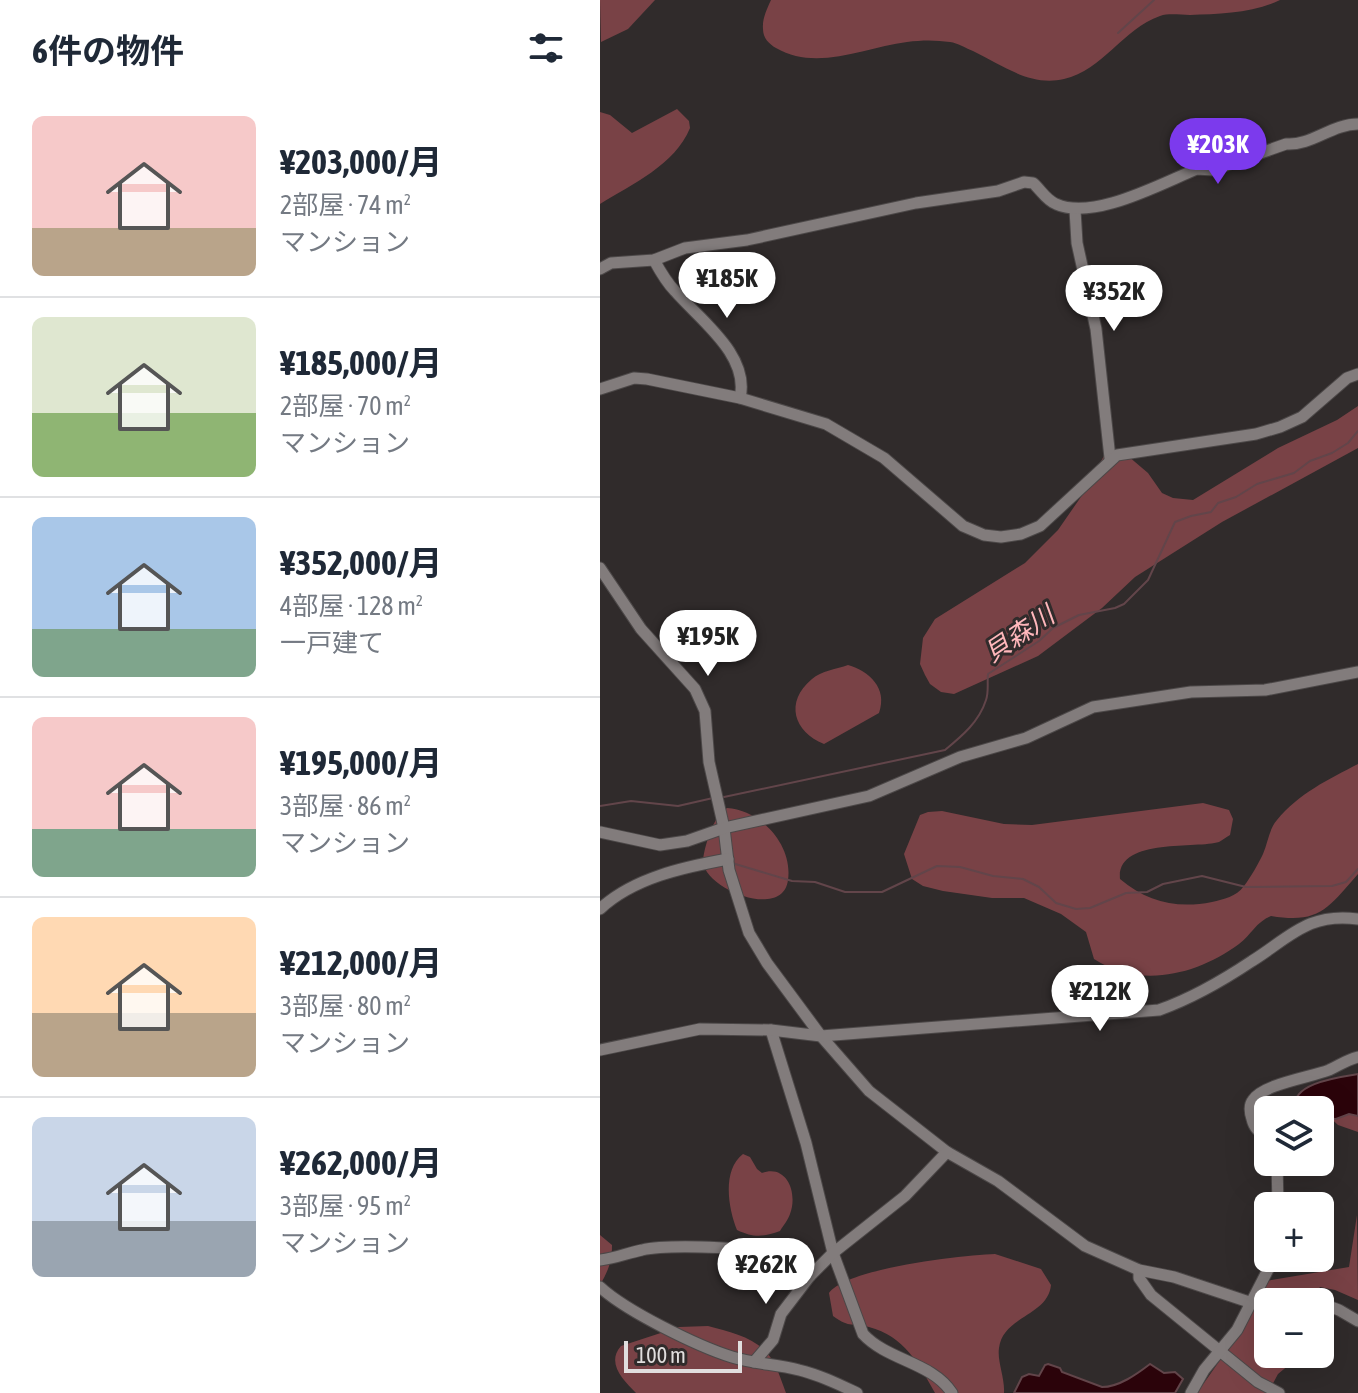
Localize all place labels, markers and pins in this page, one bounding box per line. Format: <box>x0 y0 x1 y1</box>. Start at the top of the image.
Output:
pin: ¥203K <box>1162 118 1274 186</box>
pin: ¥185K <box>671 252 783 320</box>
pin: ¥352K <box>1058 265 1170 333</box>
pin: ¥195K <box>652 610 764 678</box>
pin: ¥212K <box>1044 965 1156 1033</box>
pin: ¥262K <box>710 1238 822 1306</box>

